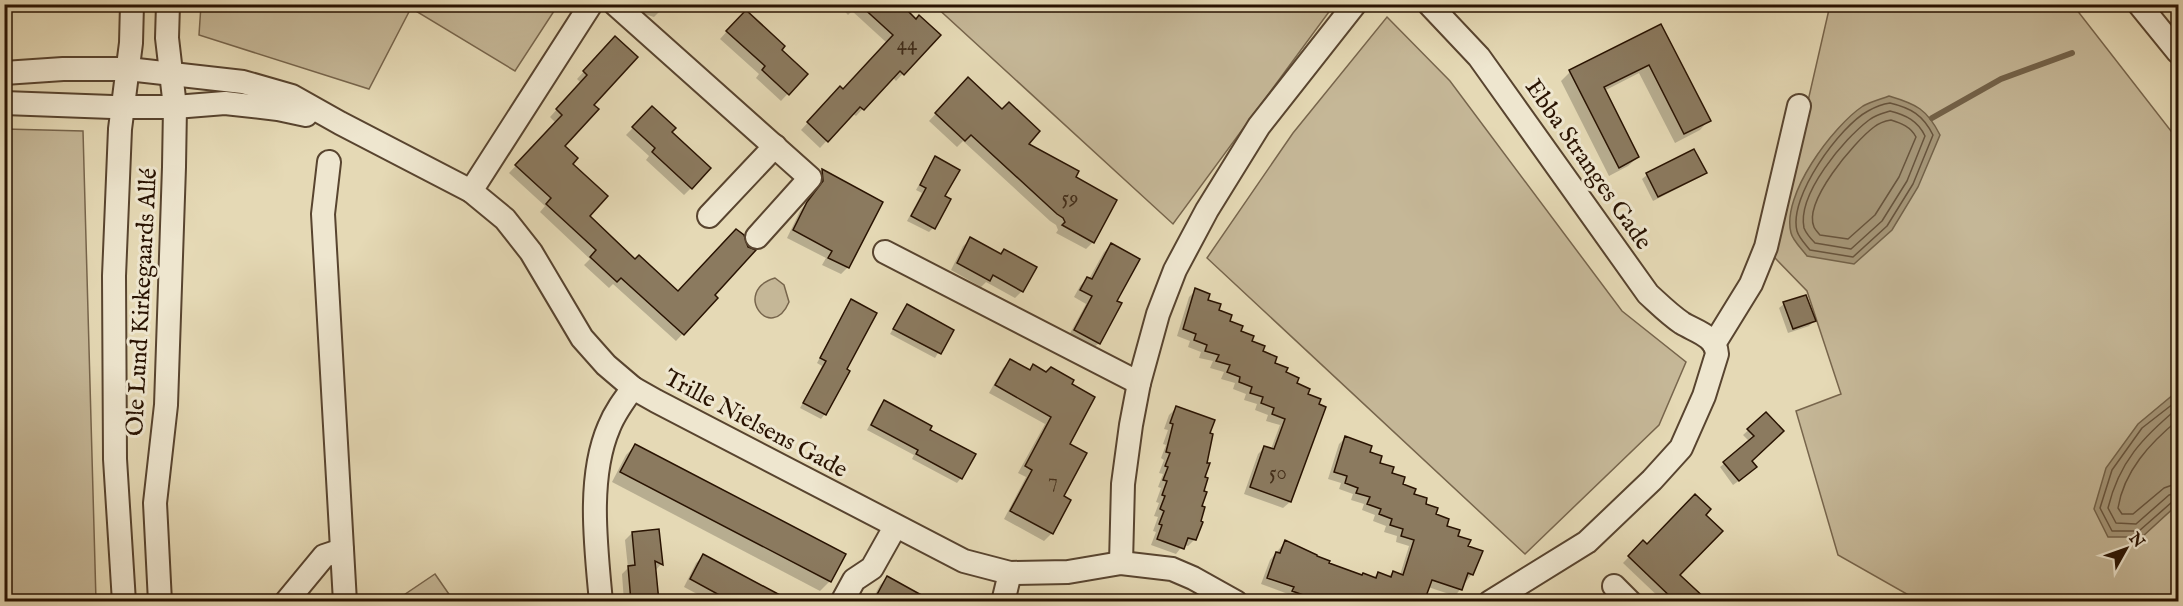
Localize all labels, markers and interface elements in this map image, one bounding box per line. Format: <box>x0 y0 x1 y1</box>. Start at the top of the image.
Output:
house number: 44 <box>897 31 918 58</box>
street label: Ebba Stranges Gade <box>1517 73 1658 256</box>
street label: Ole Lund Kirkegaards Allé <box>120 167 165 437</box>
house number: 59 <box>1062 185 1078 212</box>
street label: Trille Nielsens Gade <box>658 363 853 486</box>
house number: 50 <box>1269 460 1287 487</box>
house number: 7 <box>1048 468 1058 495</box>
north arrow <box>2096 519 2156 579</box>
text: N <box>2123 528 2148 552</box>

